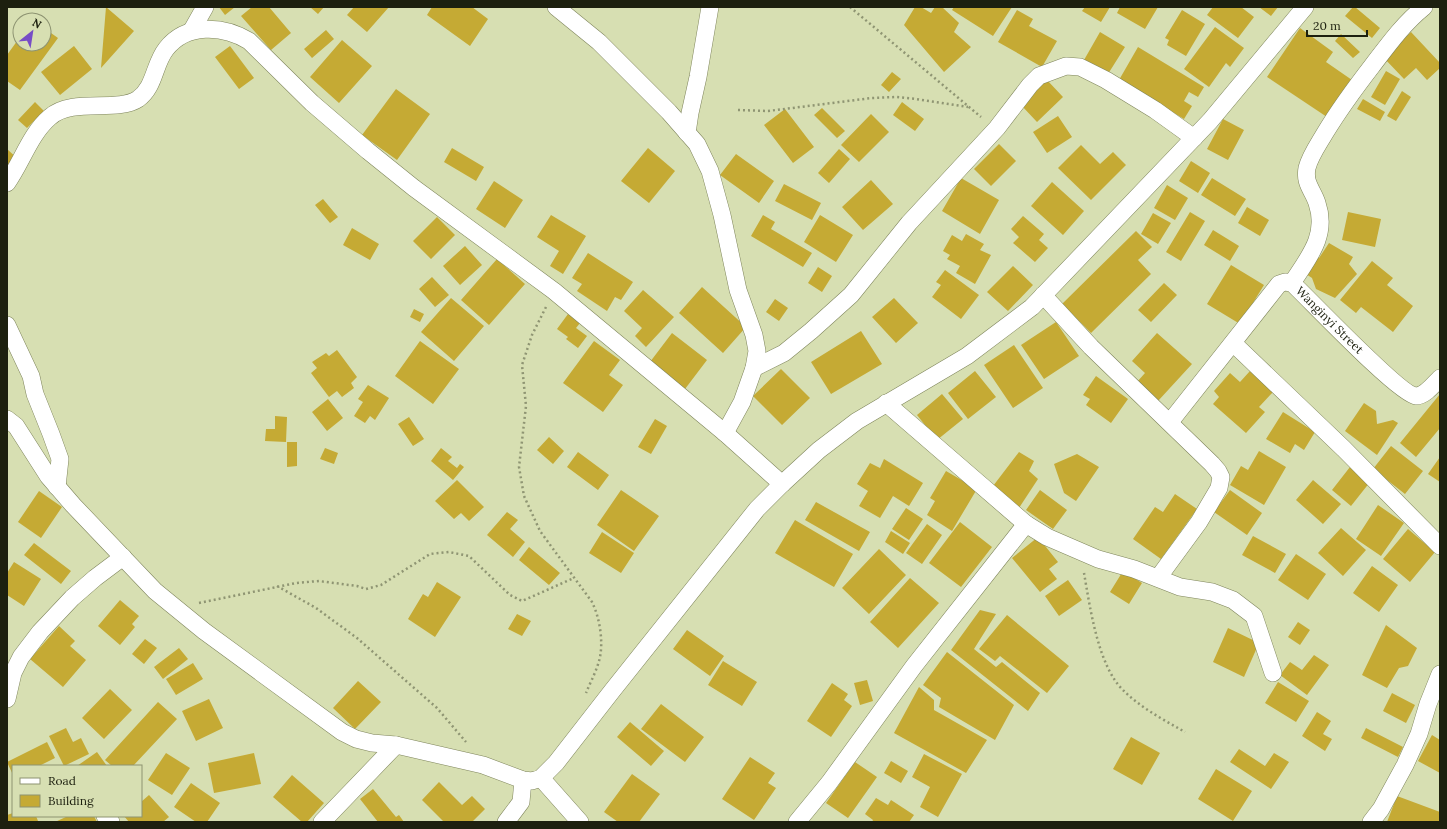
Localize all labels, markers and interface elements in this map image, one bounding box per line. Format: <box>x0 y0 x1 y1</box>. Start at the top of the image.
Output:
north arrow <box>12 12 52 52</box>
scale bar <box>1307 12 1367 38</box>
text: N <box>30 15 45 32</box>
text: 20 m <box>1313 18 1341 33</box>
street label: Wanginyi Street <box>1293 283 1367 357</box>
legend <box>12 765 142 817</box>
text: Road <box>48 773 76 788</box>
text: Building <box>48 793 94 808</box>

